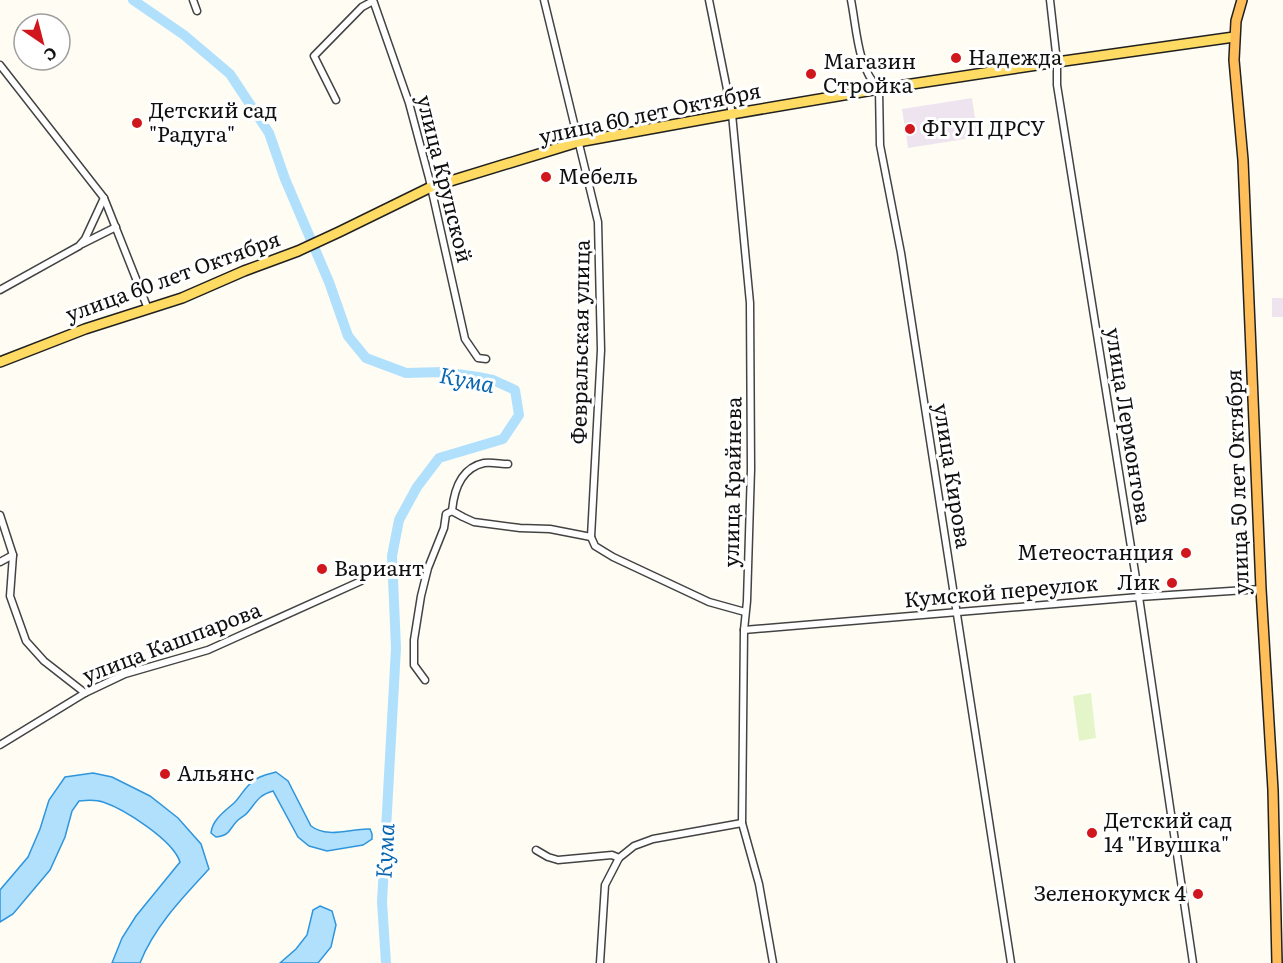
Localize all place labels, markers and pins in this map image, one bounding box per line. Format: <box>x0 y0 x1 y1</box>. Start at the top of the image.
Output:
place label: Надежда <box>968 40 1063 71</box>
place label: Магазин Стройка <box>823 44 916 99</box>
marker: Надежда <box>949 51 963 65</box>
marker: Магазин Стройка <box>804 67 818 81</box>
place label: Детский сад "Радуга" <box>149 93 277 148</box>
place label: ФГУП ДРСУ <box>922 111 1046 142</box>
marker: Детский сад "Радуга" <box>130 116 144 130</box>
marker: ФГУП ДРСУ <box>903 122 917 136</box>
place label: Мебель <box>558 159 638 190</box>
marker: Мебель <box>539 170 553 184</box>
place label: Метеостанция <box>1017 535 1174 566</box>
marker: Метеостанция <box>1179 546 1193 560</box>
place label: Вариант <box>334 551 424 582</box>
marker: Вариант <box>315 562 329 576</box>
place label: Лик <box>1117 565 1161 596</box>
marker: Лик <box>1165 576 1179 590</box>
place label: Альянс <box>177 756 254 787</box>
marker: Альянс <box>158 767 172 781</box>
place label: Детский сад 14 "Ивушка" <box>1104 803 1232 858</box>
marker: Детский сад 14 "Ивушка" <box>1085 826 1099 840</box>
place label: Зеленокумск 4 <box>1034 876 1186 907</box>
marker: Зеленокумск 4 <box>1191 887 1205 901</box>

